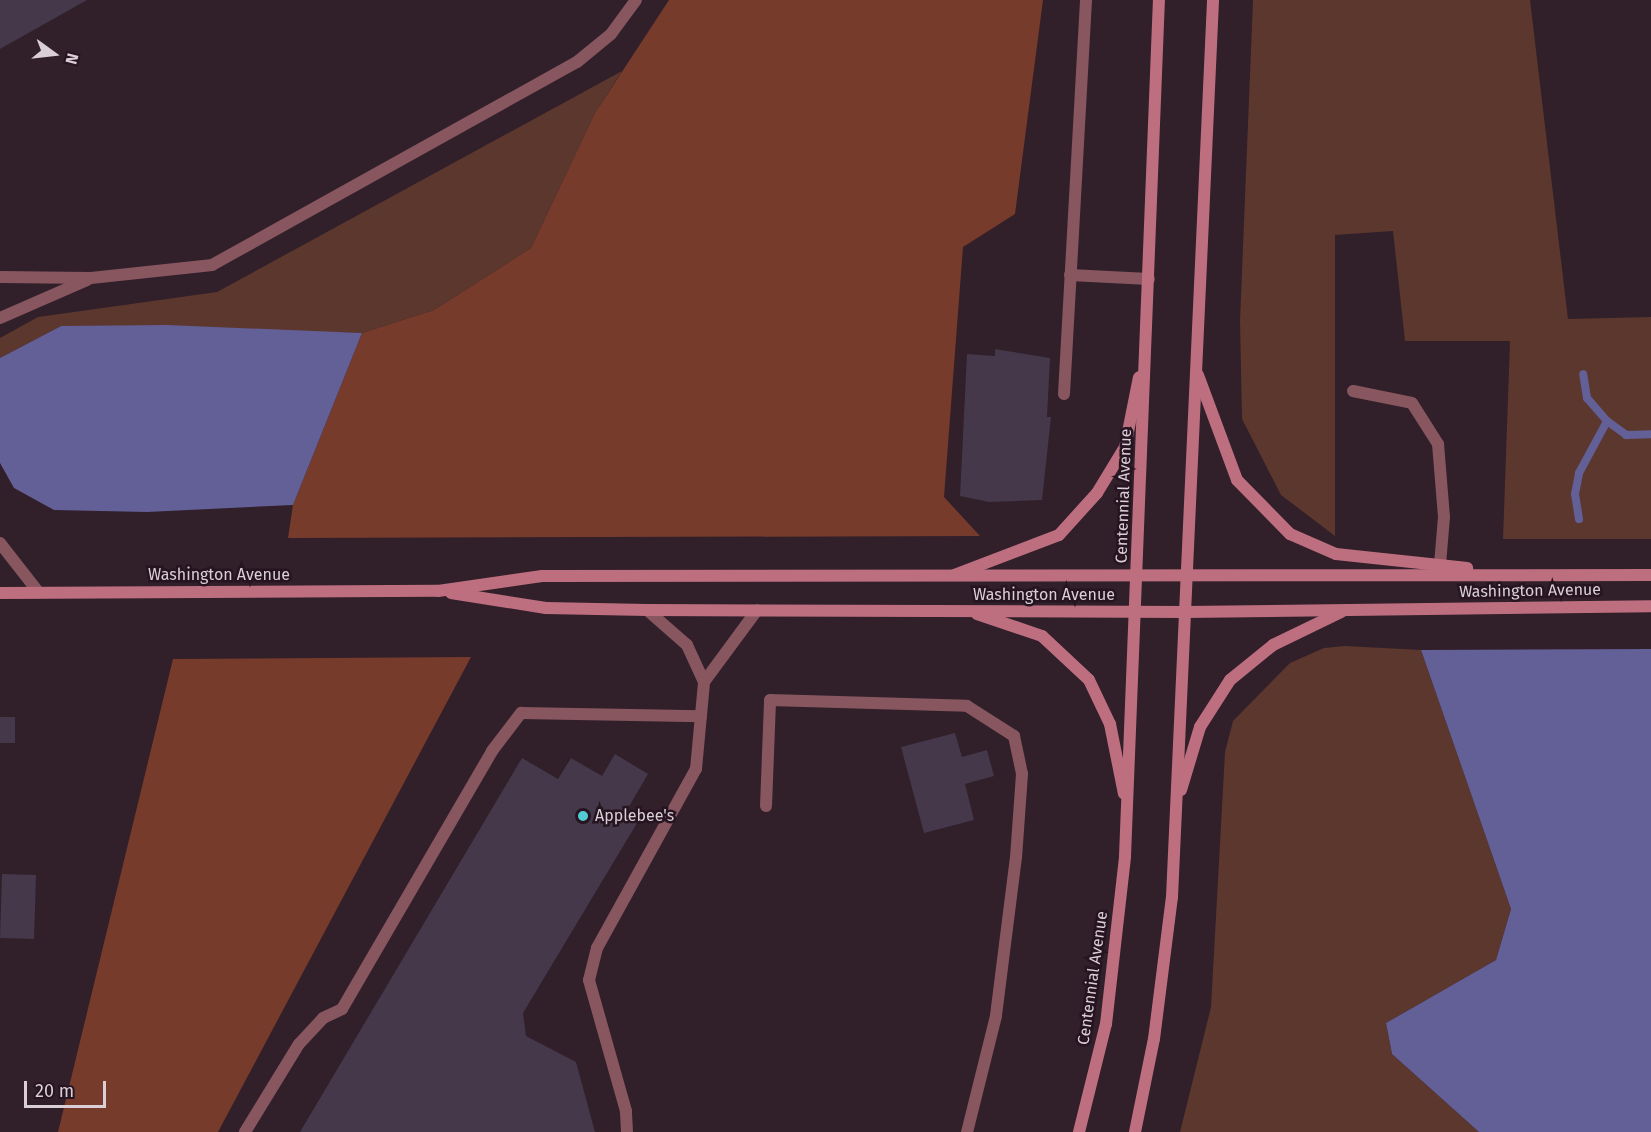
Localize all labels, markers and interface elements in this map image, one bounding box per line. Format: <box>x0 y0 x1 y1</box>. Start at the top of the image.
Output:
north arrow <box>24 24 84 84</box>
text: N <box>61 51 82 66</box>
street label: Centennial Avenue <box>1112 428 1136 564</box>
street label: Washington Avenue <box>148 565 290 585</box>
street label: Washington Avenue <box>1459 580 1601 602</box>
street label: Washington Avenue <box>973 585 1115 605</box>
place label: Applebee's <box>595 806 674 826</box>
marker: Applebee's <box>576 809 590 823</box>
street label: Centennial Avenue <box>1074 910 1112 1046</box>
scale bar <box>27 1069 110 1107</box>
text: 20 m <box>35 1080 74 1102</box>

